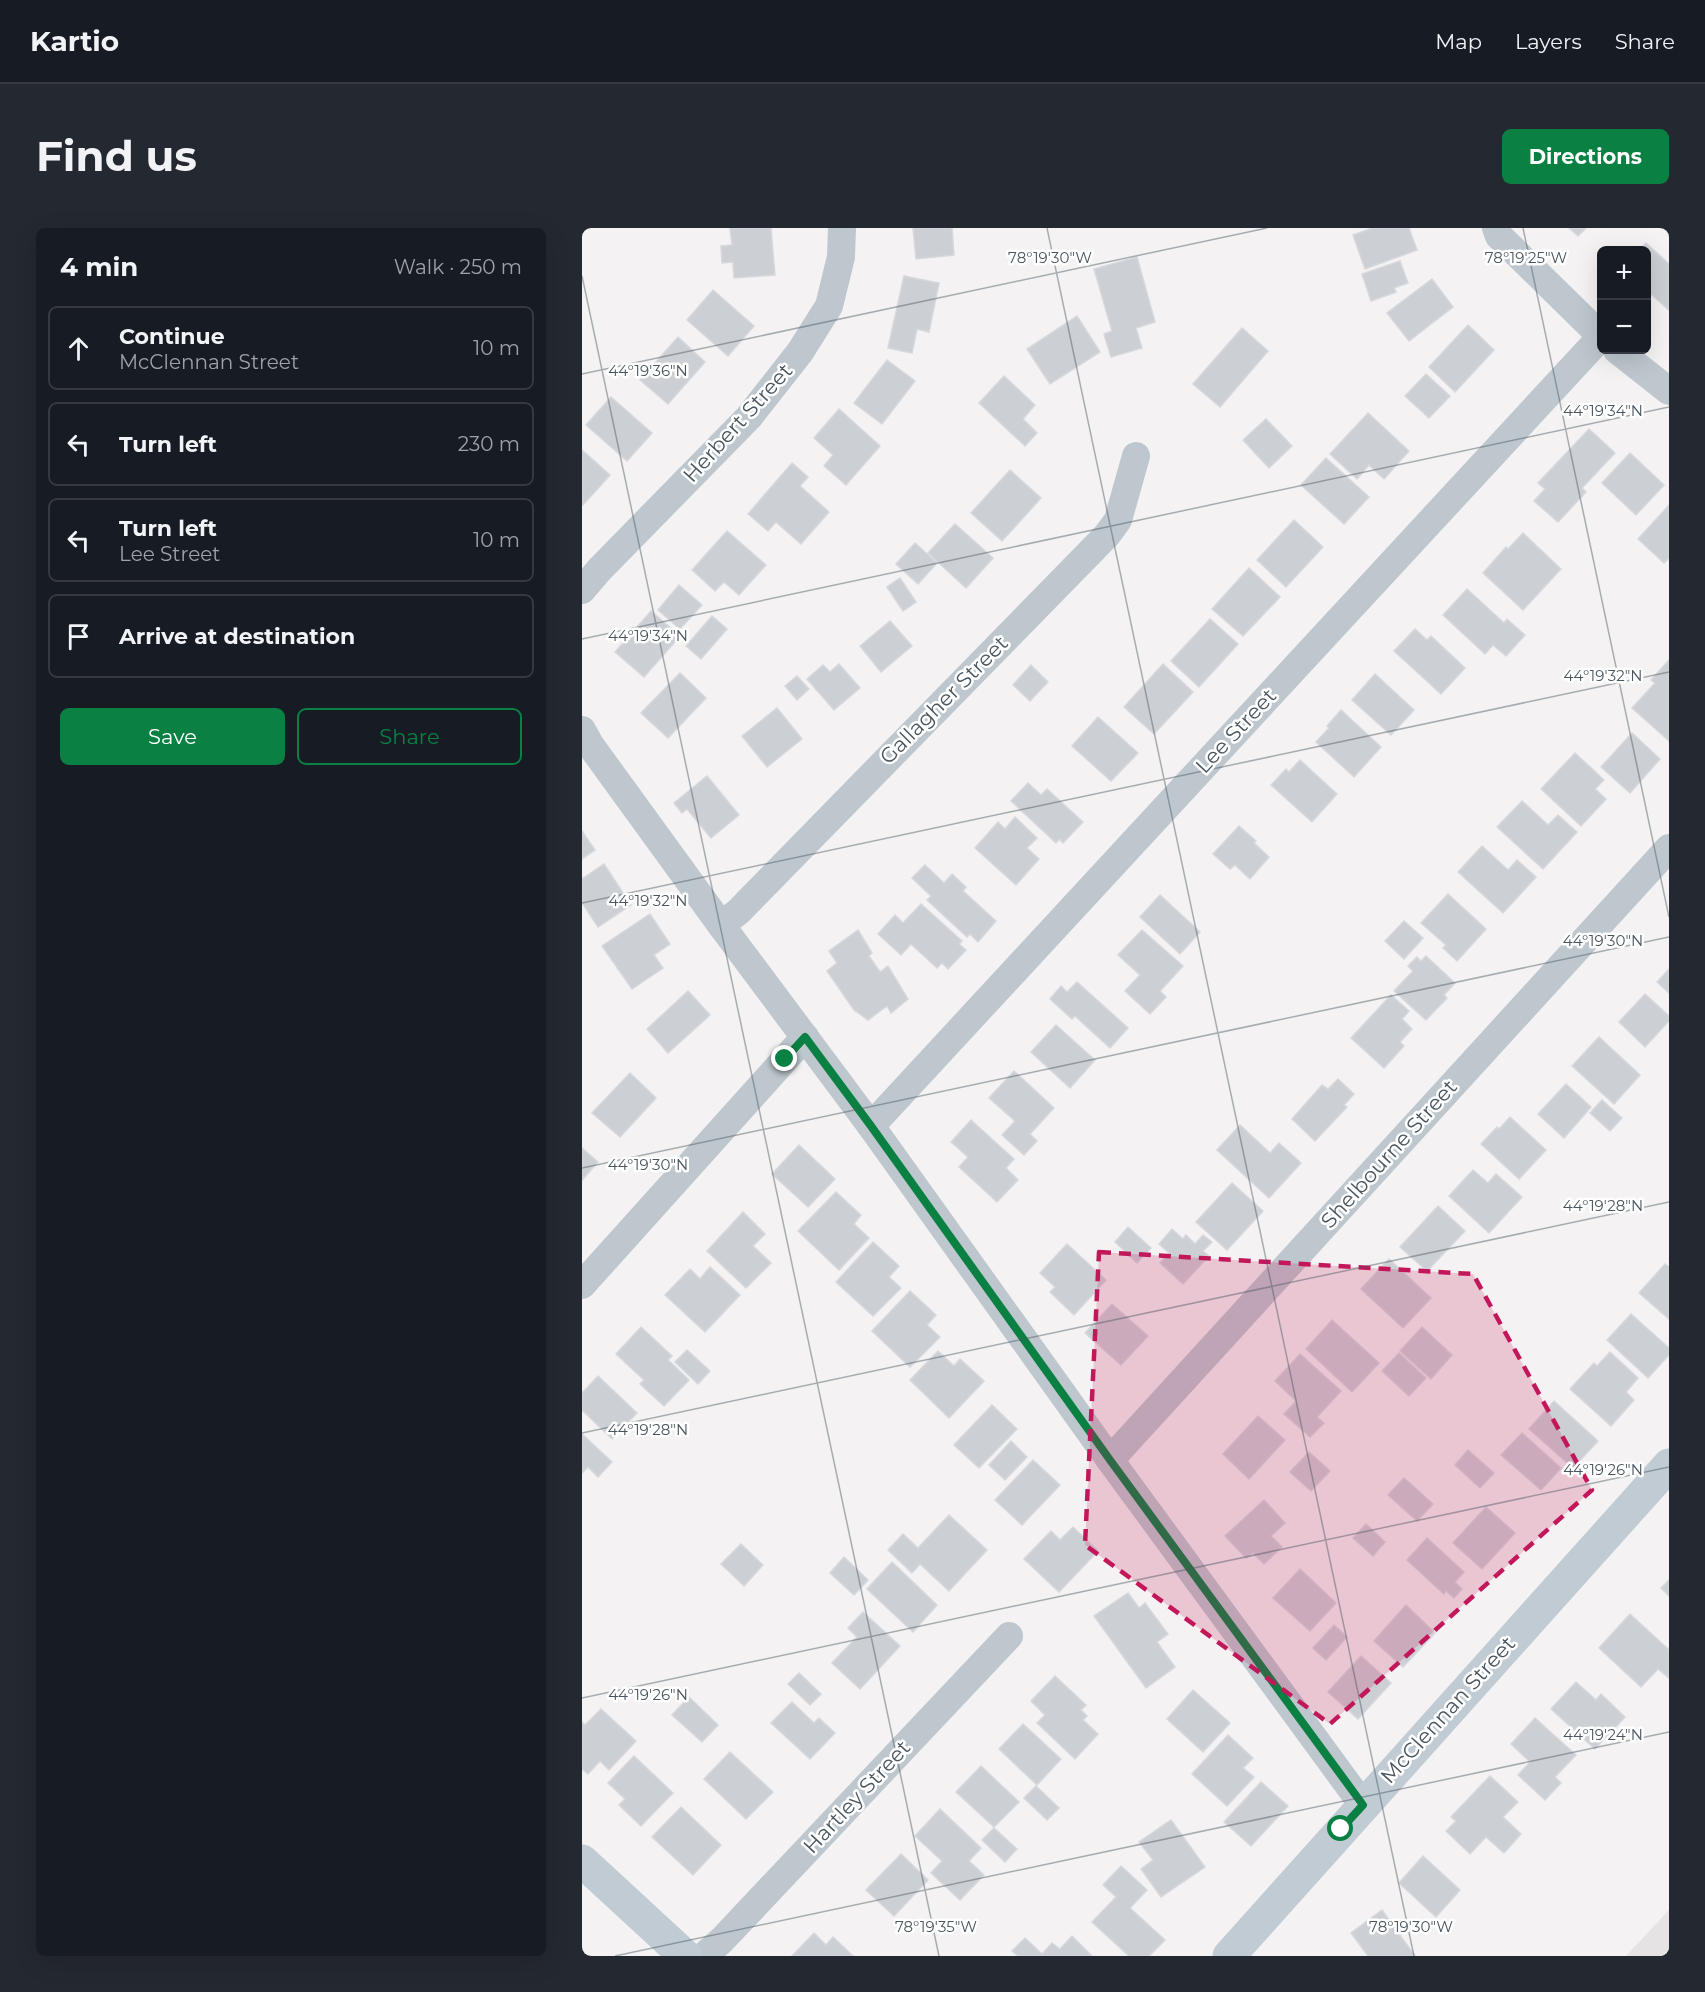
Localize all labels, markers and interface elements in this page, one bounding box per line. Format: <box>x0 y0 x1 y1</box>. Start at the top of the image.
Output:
text: Kartio <box>30 24 119 58</box>
text: Map <box>1435 29 1482 54</box>
text: Layers <box>1515 29 1582 54</box>
text: Share <box>1615 29 1675 54</box>
button: Directions <box>1502 129 1669 184</box>
text: Find us <box>36 130 197 182</box>
map controls <box>1597 246 1651 354</box>
button: + <box>1597 246 1651 300</box>
text: 78°19'30"W <box>1008 248 1092 267</box>
text: 78°19'25"W <box>1485 248 1568 267</box>
text: 4 min <box>60 251 138 283</box>
text: Walk · 250 m <box>394 255 522 279</box>
button: − <box>1597 300 1651 354</box>
text: Continue <box>119 323 225 350</box>
icon: ahead <box>62 332 95 365</box>
text: 10 m <box>473 336 520 360</box>
text: McClennan Street <box>119 350 299 374</box>
street label: Herbert Street <box>678 358 798 487</box>
text: 44°19'36"N <box>608 361 688 380</box>
text: 44°19'34"N <box>1563 401 1643 420</box>
icon: left <box>62 428 95 461</box>
text: Turn left <box>119 431 217 458</box>
text: 230 m <box>458 432 520 456</box>
text: Turn left <box>119 515 217 542</box>
icon: left <box>62 524 95 557</box>
text: 10 m <box>473 528 520 552</box>
text: Lee Street <box>119 542 221 566</box>
icon: arrive <box>62 620 95 653</box>
text: Arrive at destination <box>119 623 355 650</box>
text: 44°19'34"N <box>608 626 688 645</box>
street label: Gallagher Street <box>874 630 1013 769</box>
text: 44°19'32"N <box>1564 666 1642 685</box>
street label: Lee Street <box>1190 683 1281 778</box>
button: Save <box>60 708 285 765</box>
button: Share <box>297 708 522 765</box>
text: 44°19'32"N <box>609 891 687 910</box>
text: 44°19'30"N <box>1563 931 1643 950</box>
route end <box>771 1045 797 1071</box>
street label: Shelbourne Street <box>1315 1074 1462 1233</box>
text: 44°19'30"N <box>608 1155 688 1174</box>
text: 44°19'28"N <box>1563 1196 1643 1215</box>
text: 44°19'28"N <box>608 1420 688 1439</box>
text: 44°19'26"N <box>1563 1460 1643 1479</box>
street label: McClennan Street <box>1375 1631 1520 1788</box>
text: 44°19'26"N <box>608 1685 688 1704</box>
text: 44°19'24"N <box>1563 1725 1643 1744</box>
street label: Hartley Street <box>798 1735 915 1858</box>
route start <box>1327 1815 1353 1841</box>
text: 78°19'35"W <box>895 1917 977 1936</box>
text: 78°19'30"W <box>1369 1917 1453 1936</box>

